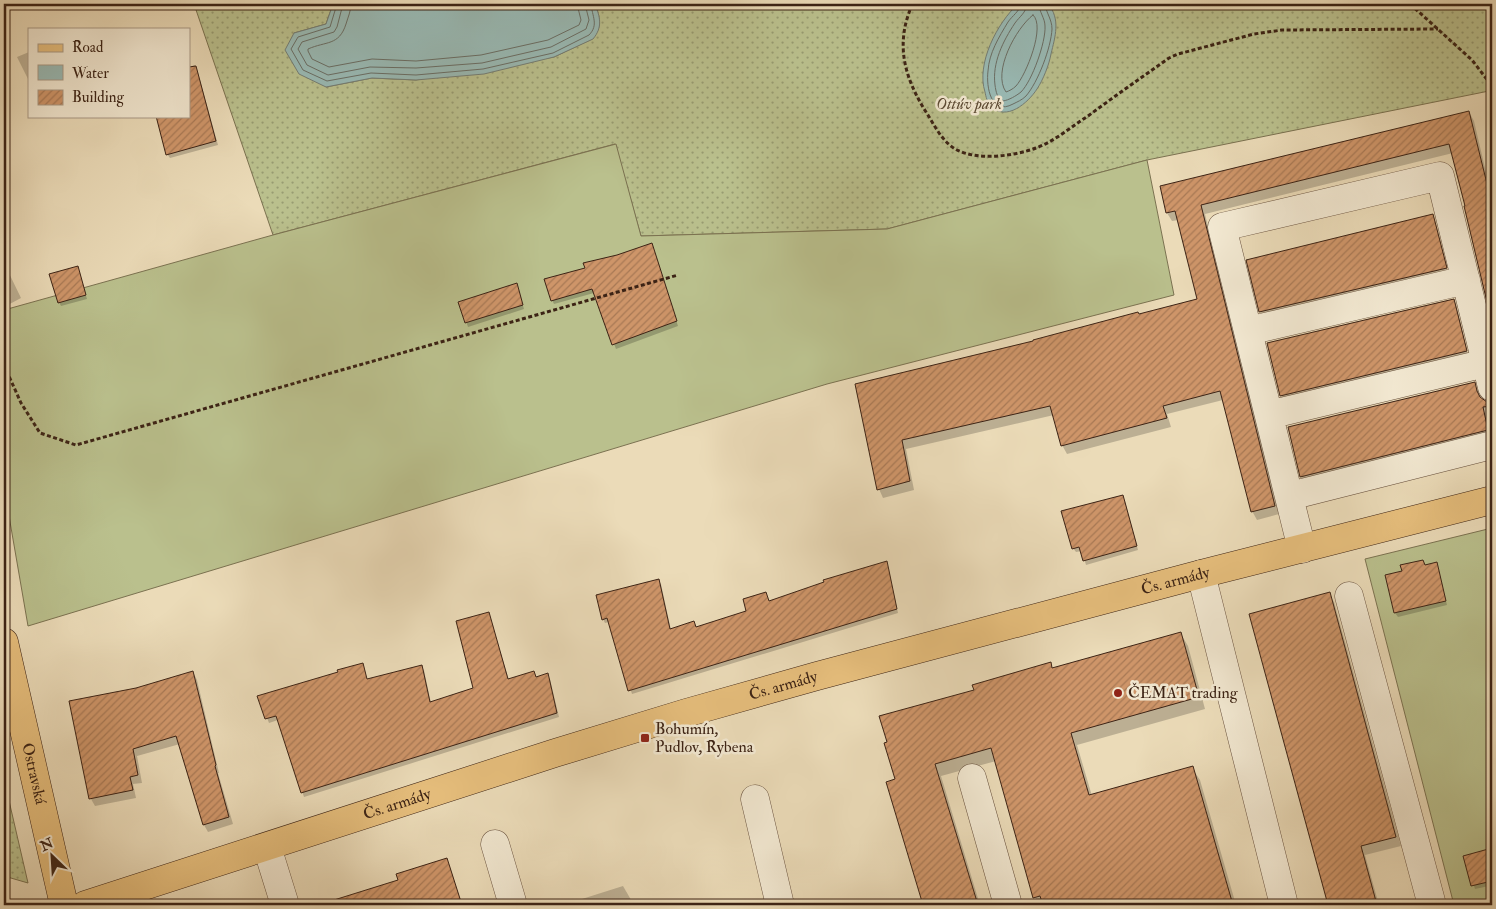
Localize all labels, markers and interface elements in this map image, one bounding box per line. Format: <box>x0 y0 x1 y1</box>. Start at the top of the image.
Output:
legend <box>28 28 190 118</box>
text: Road <box>72 38 104 57</box>
text: Water <box>71 64 109 83</box>
text: Building <box>72 88 124 107</box>
park label: Ottúv park <box>936 94 1002 114</box>
street label: Čs. armády <box>1139 562 1213 599</box>
street label: Čs. armády <box>747 666 821 705</box>
place label: ČEMAT trading <box>1128 682 1239 703</box>
marker: ČEMAT trading <box>1112 687 1124 699</box>
place label: Bohumín, Pudlov, Rybena <box>655 719 754 757</box>
marker: Bohumín, Pudlov, Rybena <box>639 732 651 744</box>
street label: Ostravská <box>17 741 51 807</box>
street label: Čs. armády <box>360 783 434 824</box>
north arrow <box>28 832 78 882</box>
text: N <box>37 834 56 855</box>

